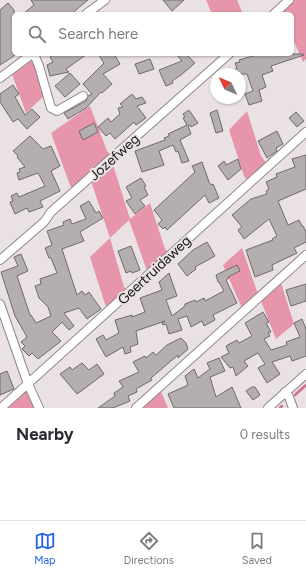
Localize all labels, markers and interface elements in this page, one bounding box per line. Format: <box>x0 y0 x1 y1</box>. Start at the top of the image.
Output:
search box <box>12 12 294 56</box>
icon: search <box>26 23 48 45</box>
text: Search here <box>58 25 138 43</box>
north arrow <box>210 68 246 104</box>
street label: Jozefweg <box>86 130 143 184</box>
street label: Geertruidaweg <box>114 232 194 309</box>
text: Nearby <box>16 424 74 444</box>
text: 0 results <box>240 427 290 442</box>
tab: Map <box>34 530 56 567</box>
tab: Directions <box>124 530 174 567</box>
tab: Saved <box>242 530 272 567</box>

